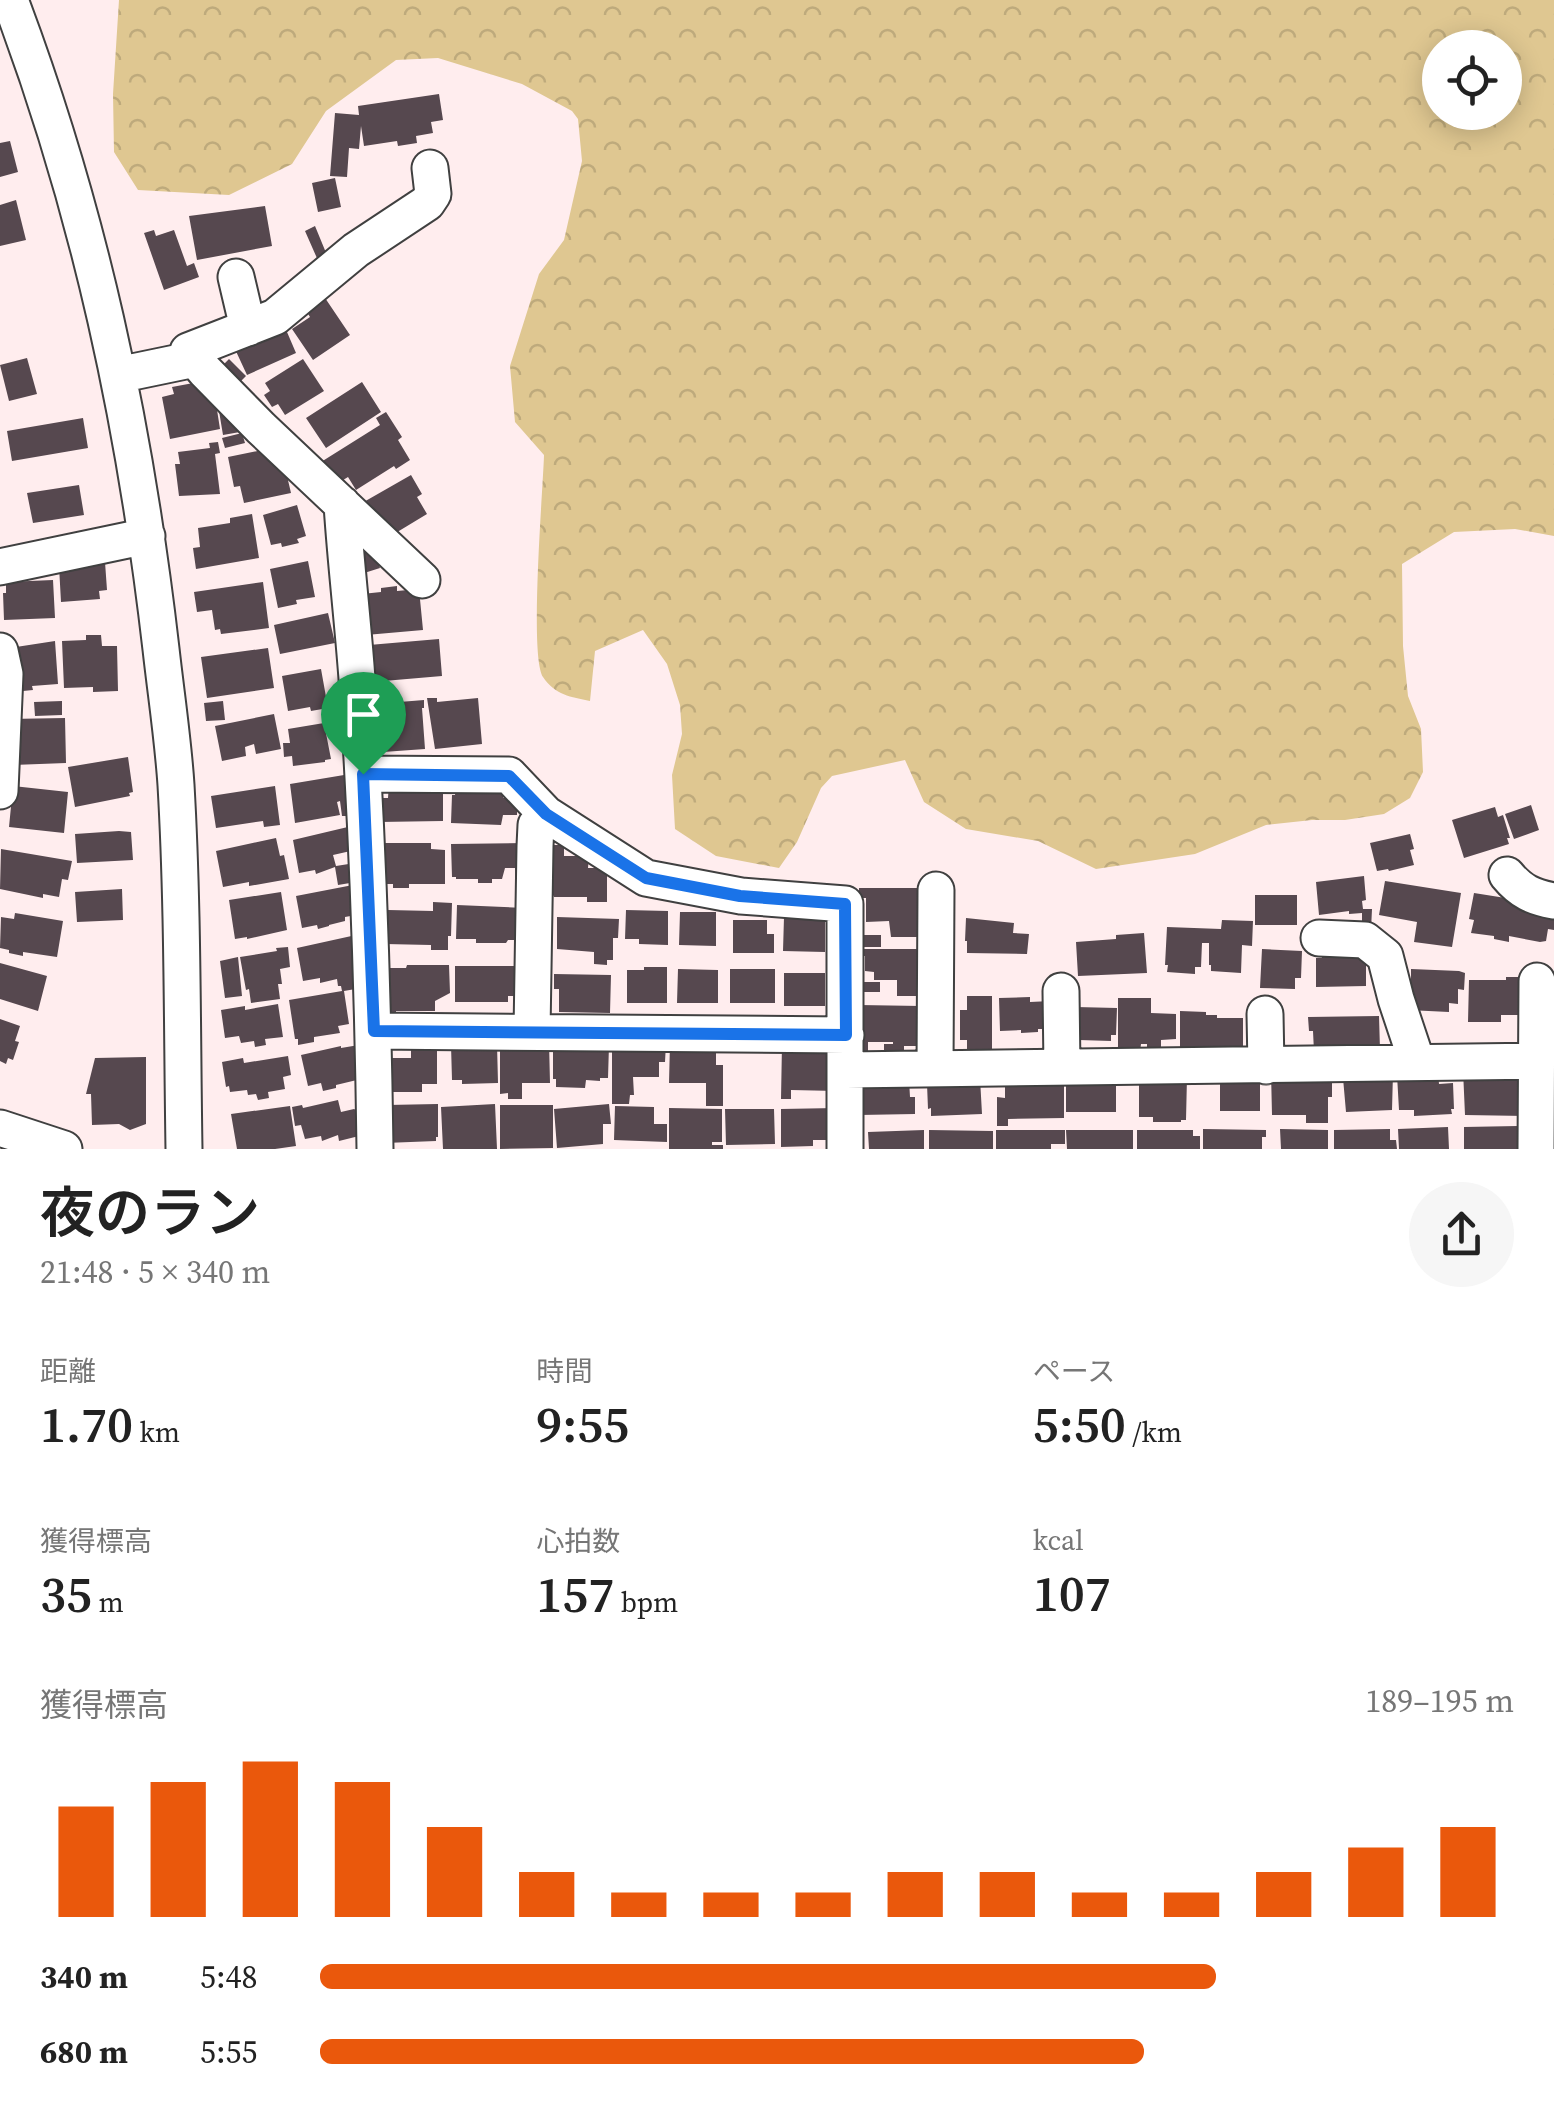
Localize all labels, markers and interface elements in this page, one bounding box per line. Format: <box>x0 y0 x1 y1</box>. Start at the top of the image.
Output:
map controls <box>1422 30 1522 130</box>
button: locate <box>1422 30 1522 130</box>
pin <box>321 672 406 775</box>
icon: arrive <box>336 687 391 742</box>
text: 夜のラン <box>40 1175 260 1250</box>
button: share <box>1409 1182 1514 1287</box>
text: 21:48 · 5 × 340 m <box>40 1250 270 1294</box>
text: 距離 <box>40 1352 96 1390</box>
text: 時間 <box>536 1352 592 1390</box>
text: ペース <box>1033 1352 1115 1390</box>
text: 1.70 <box>40 1390 133 1459</box>
text: 9:55 <box>536 1390 629 1459</box>
text: 5:50 <box>1033 1390 1126 1459</box>
text: km <box>133 1413 180 1451</box>
text: /km <box>1126 1413 1182 1451</box>
text: kcal <box>1033 1521 1084 1559</box>
text: 獲得標高 <box>40 1522 152 1560</box>
text: 心拍数 <box>536 1522 620 1560</box>
text: 107 <box>1033 1559 1111 1628</box>
text: 35 <box>40 1560 92 1629</box>
text: 157 <box>536 1560 614 1629</box>
text: m <box>92 1583 124 1621</box>
text: bpm <box>614 1583 678 1621</box>
text: 189–195 m <box>1365 1679 1514 1723</box>
text: 獲得標高 <box>40 1683 168 1727</box>
text: 340 m <box>40 1955 128 1999</box>
text: 5:48 <box>200 1955 258 1999</box>
text: 680 m <box>40 2030 128 2074</box>
text: 5:55 <box>200 2030 258 2074</box>

